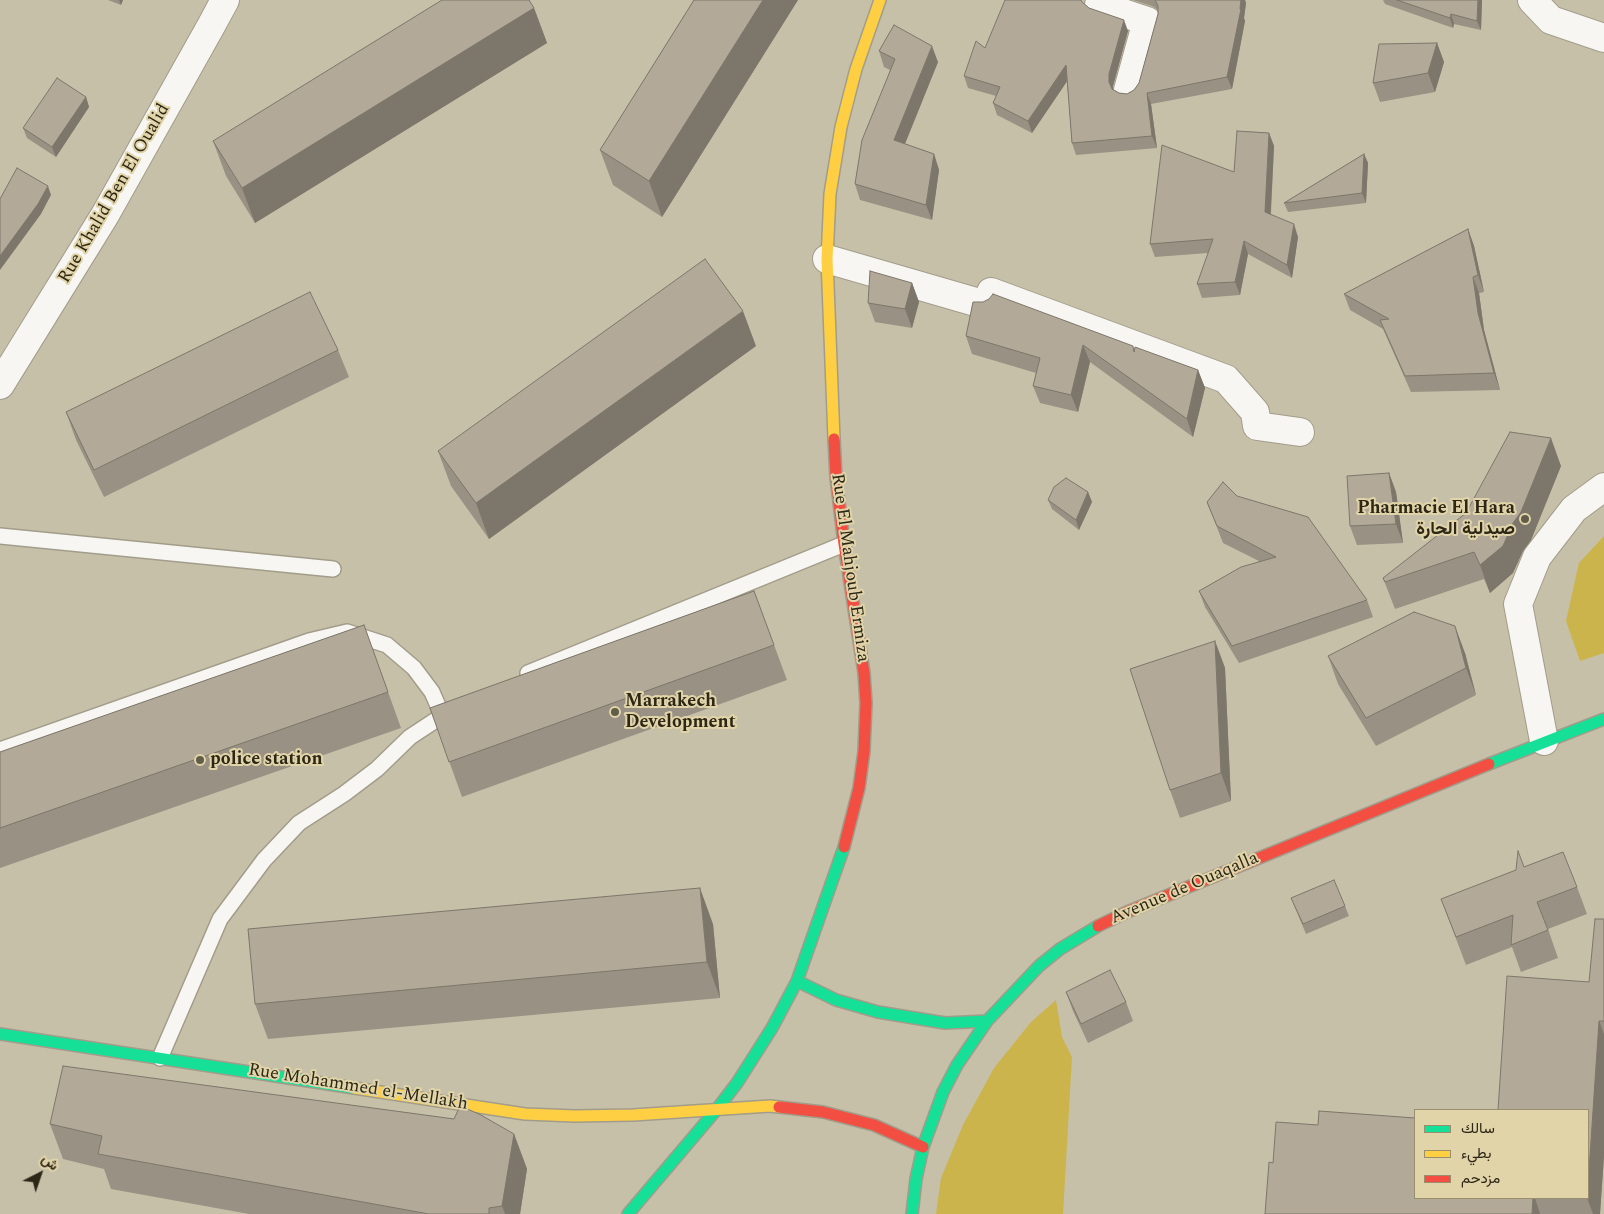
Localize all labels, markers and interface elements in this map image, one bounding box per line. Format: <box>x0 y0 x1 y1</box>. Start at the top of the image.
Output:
street label: Rue Khalid Ben El Oualid <box>55 100 175 288</box>
street label: Rue El Mahjoub Ermiza <box>825 472 873 664</box>
place label: Pharmacie El Hara صيدلية الحارة <box>1357 498 1515 540</box>
marker: Pharmacie El Hara صيدلية الحارة <box>1519 513 1531 525</box>
place label: Marrakech Development <box>625 691 736 734</box>
marker: Marrakech Development <box>609 706 621 718</box>
place label: police station <box>210 749 323 771</box>
marker: police station <box>194 754 206 766</box>
street label: Avenue de Ouaqalla <box>1108 848 1262 930</box>
street label: Rue Mohammed el-Mellakh <box>247 1060 469 1116</box>
legend <box>1414 1109 1589 1199</box>
text: سالك <box>1461 1117 1495 1140</box>
text: بطيء <box>1461 1142 1491 1165</box>
north arrow <box>15 1149 65 1199</box>
text: ش <box>37 1149 63 1176</box>
text: مزدحم <box>1461 1167 1500 1190</box>

